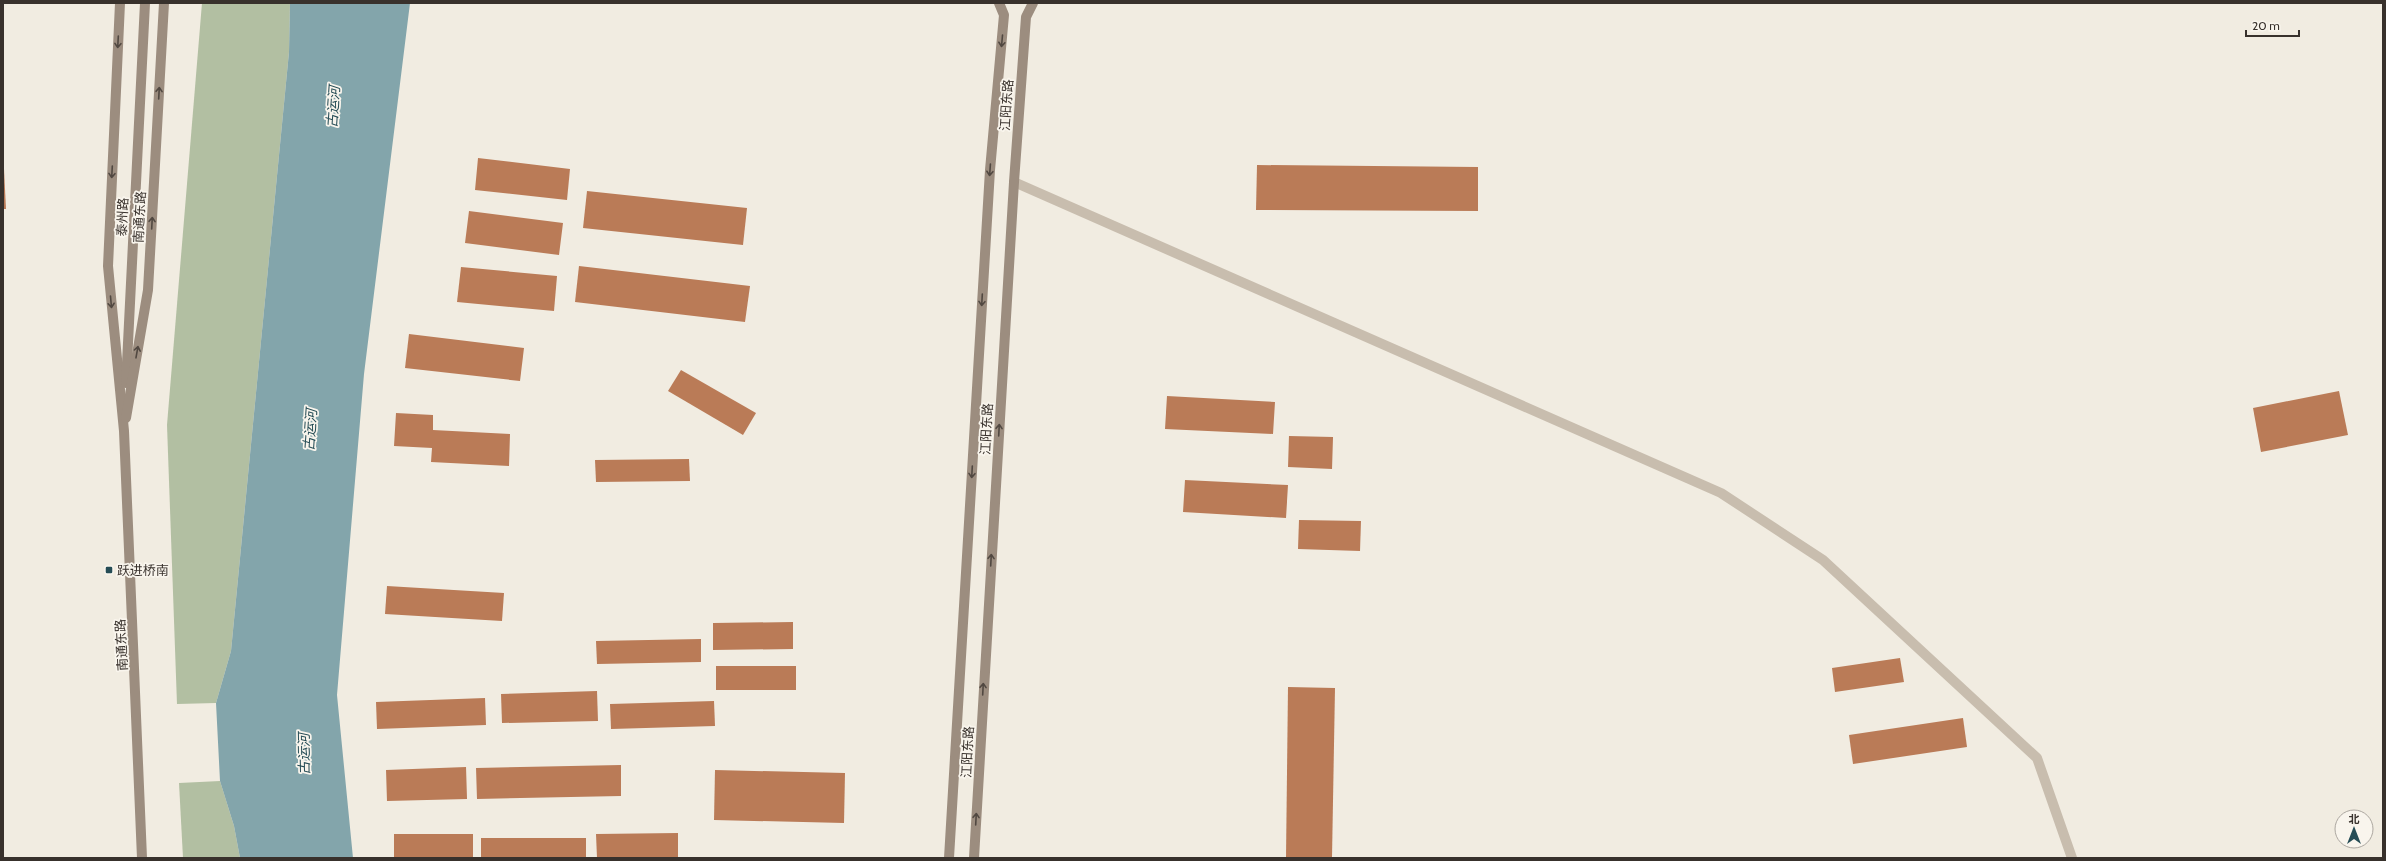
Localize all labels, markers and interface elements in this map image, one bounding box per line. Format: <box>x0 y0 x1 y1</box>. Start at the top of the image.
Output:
scale bar <box>2246 12 2299 38</box>
text: 20 m <box>2252 18 2280 33</box>
one-way arrow <box>998 34 1005 47</box>
one-way arrow <box>115 35 122 48</box>
street label: 江阳东路 <box>996 78 1016 132</box>
water label: 古运河 <box>323 82 344 129</box>
one-way arrow <box>155 87 162 100</box>
one-way arrow <box>987 163 994 176</box>
one-way arrow <box>109 165 116 178</box>
street label: 南通东路 <box>130 191 148 243</box>
street label: 泰州路 <box>113 197 131 237</box>
one-way arrow <box>148 217 155 230</box>
one-way arrow <box>979 293 986 306</box>
one-way arrow <box>108 295 115 308</box>
one-way arrow <box>134 346 142 359</box>
street label: 江阳东路 <box>977 403 995 455</box>
water label: 古运河 <box>300 405 321 452</box>
one-way arrow <box>995 424 1003 437</box>
one-way arrow <box>968 465 975 478</box>
one-way arrow <box>988 554 995 567</box>
place label: 跃进桥南 <box>117 562 169 578</box>
marker: 跃进桥南 <box>104 565 114 575</box>
street label: 南通东路 <box>112 619 130 671</box>
one-way arrow <box>980 683 987 696</box>
street label: 江阳东路 <box>958 726 976 778</box>
water label: 古运河 <box>295 730 313 775</box>
north arrow <box>2334 809 2374 849</box>
text: 北 <box>2349 812 2360 826</box>
one-way arrow <box>972 813 979 826</box>

